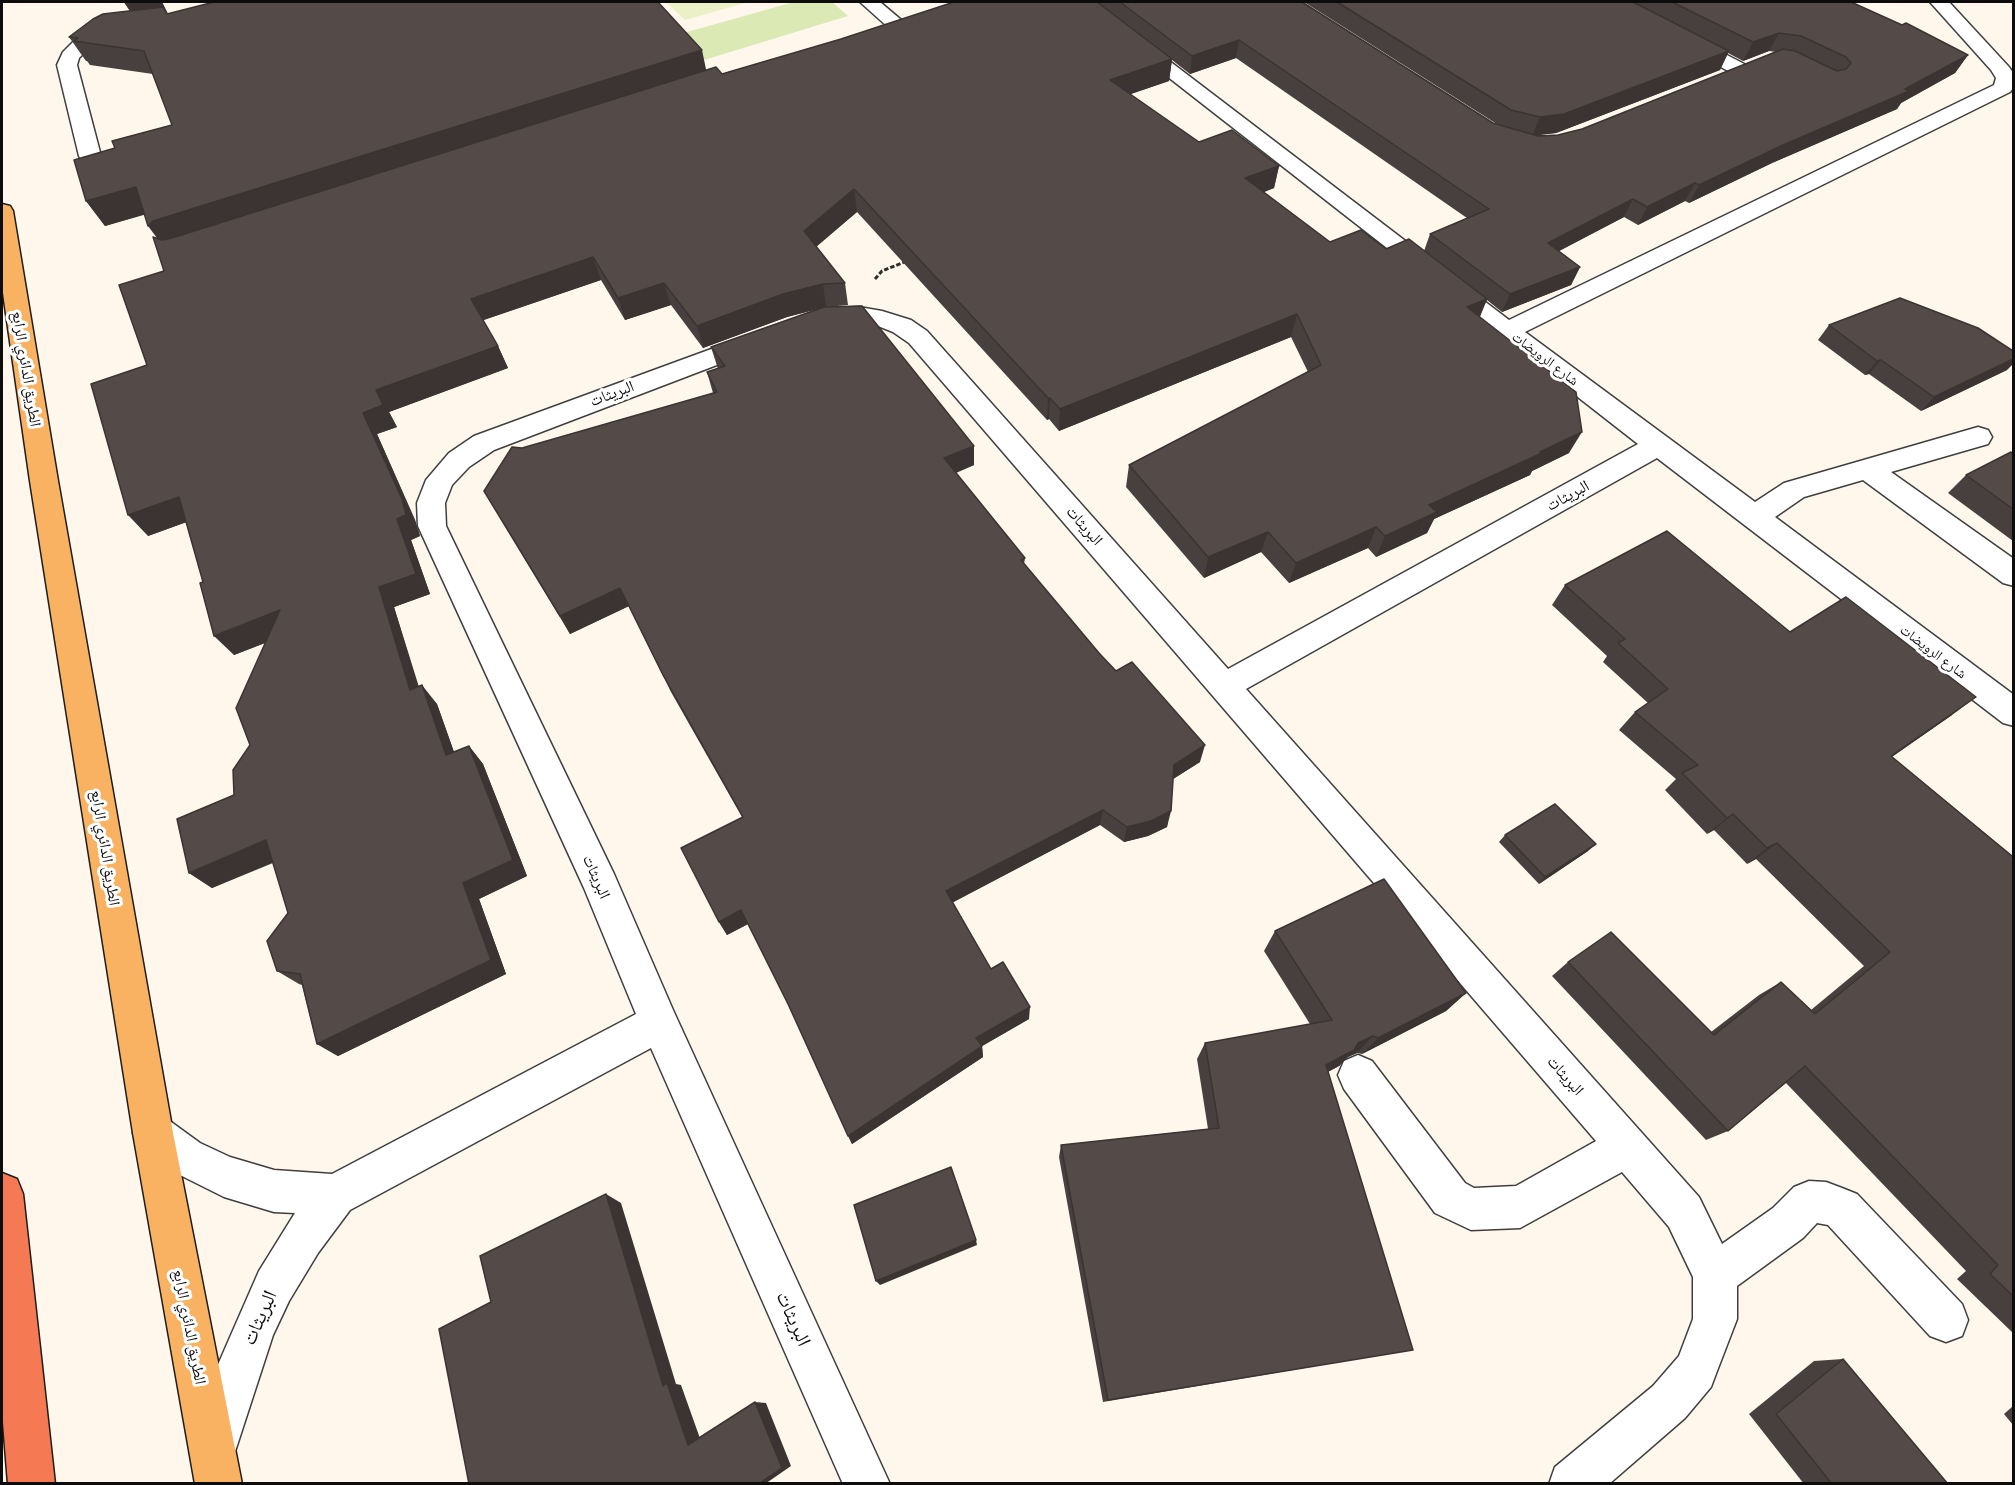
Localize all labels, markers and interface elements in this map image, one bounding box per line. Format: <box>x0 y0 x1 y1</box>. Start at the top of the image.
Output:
street label: الطريق الدائري الرابع <box>7 310 45 428</box>
street label: شارع الرويضات <box>1508 329 1582 389</box>
street label: البريثات <box>587 377 637 411</box>
street label: البريثات <box>1543 476 1593 516</box>
street label: البريثات <box>1062 502 1106 550</box>
street label: شارع الرويضات <box>1896 622 1970 682</box>
street label: الطريق الدائري الرابع <box>86 789 124 907</box>
street label: البريثات <box>578 852 614 902</box>
street label: البريثات <box>1543 1052 1587 1100</box>
street label: الطريق الدائري الرابع <box>168 1268 210 1386</box>
street label: البريثات <box>237 1287 283 1349</box>
street label: البريثات <box>770 1288 816 1350</box>

